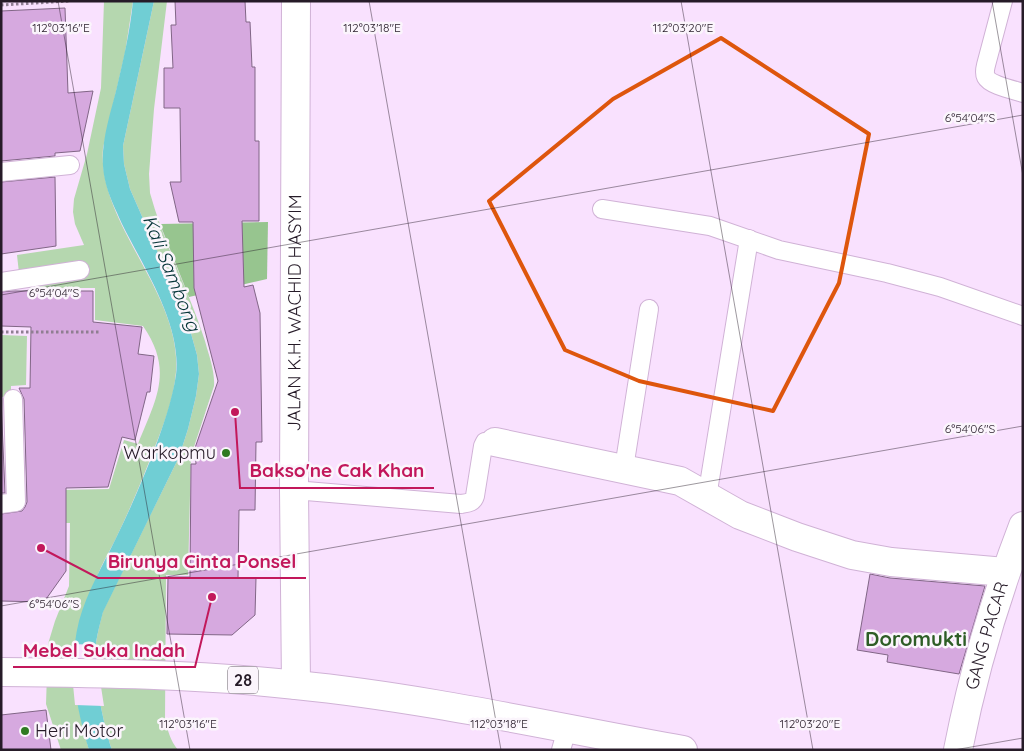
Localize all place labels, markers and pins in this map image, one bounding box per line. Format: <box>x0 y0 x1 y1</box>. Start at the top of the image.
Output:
place label: Warkopmu <box>123 441 216 464</box>
marker: Warkopmu <box>220 447 232 459</box>
callout: Bakso'ne Cak Khan <box>240 454 434 488</box>
callout: Birunya Cinta Ponsel <box>98 544 306 578</box>
callout: Mebel Suka Indah <box>13 633 195 667</box>
place label: Heri Motor <box>35 719 123 742</box>
marker: Heri Motor <box>19 725 31 737</box>

